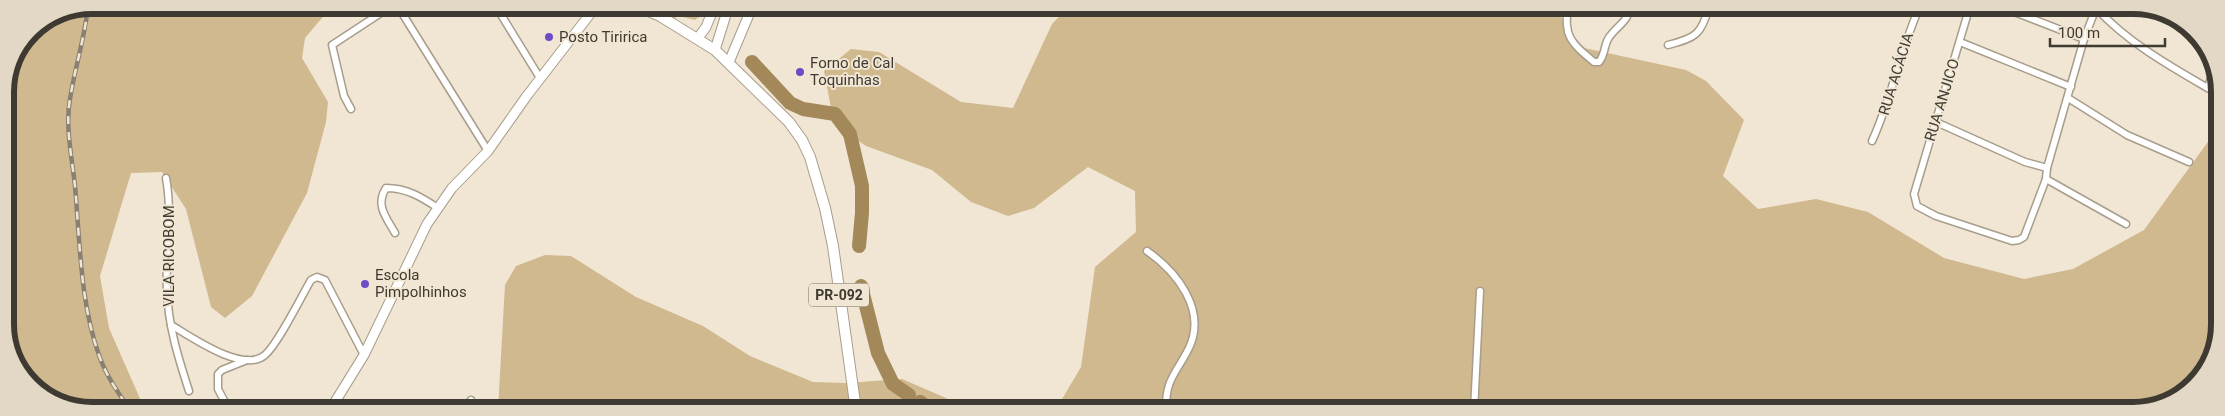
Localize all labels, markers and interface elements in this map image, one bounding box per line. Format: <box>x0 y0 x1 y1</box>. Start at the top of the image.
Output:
scale bar <box>2050 15 2165 47</box>
text: 100 m <box>2058 24 2100 42</box>
place label: Posto Tiririca <box>559 28 647 46</box>
street label: RUA ACÁCIA <box>1875 30 1917 117</box>
marker: Posto Tiririca <box>543 31 555 43</box>
place label: Forno de Cal Toquinhas <box>810 54 894 89</box>
street label: RUA ANJICO <box>1921 57 1963 143</box>
marker: Forno de Cal Toquinhas <box>794 66 806 78</box>
street label: VILA RICOBOM <box>160 205 178 307</box>
place label: Escola Pimpolhinhos <box>375 266 467 301</box>
marker: Escola Pimpolhinhos <box>359 278 371 290</box>
road number: PR-092 <box>809 284 869 306</box>

